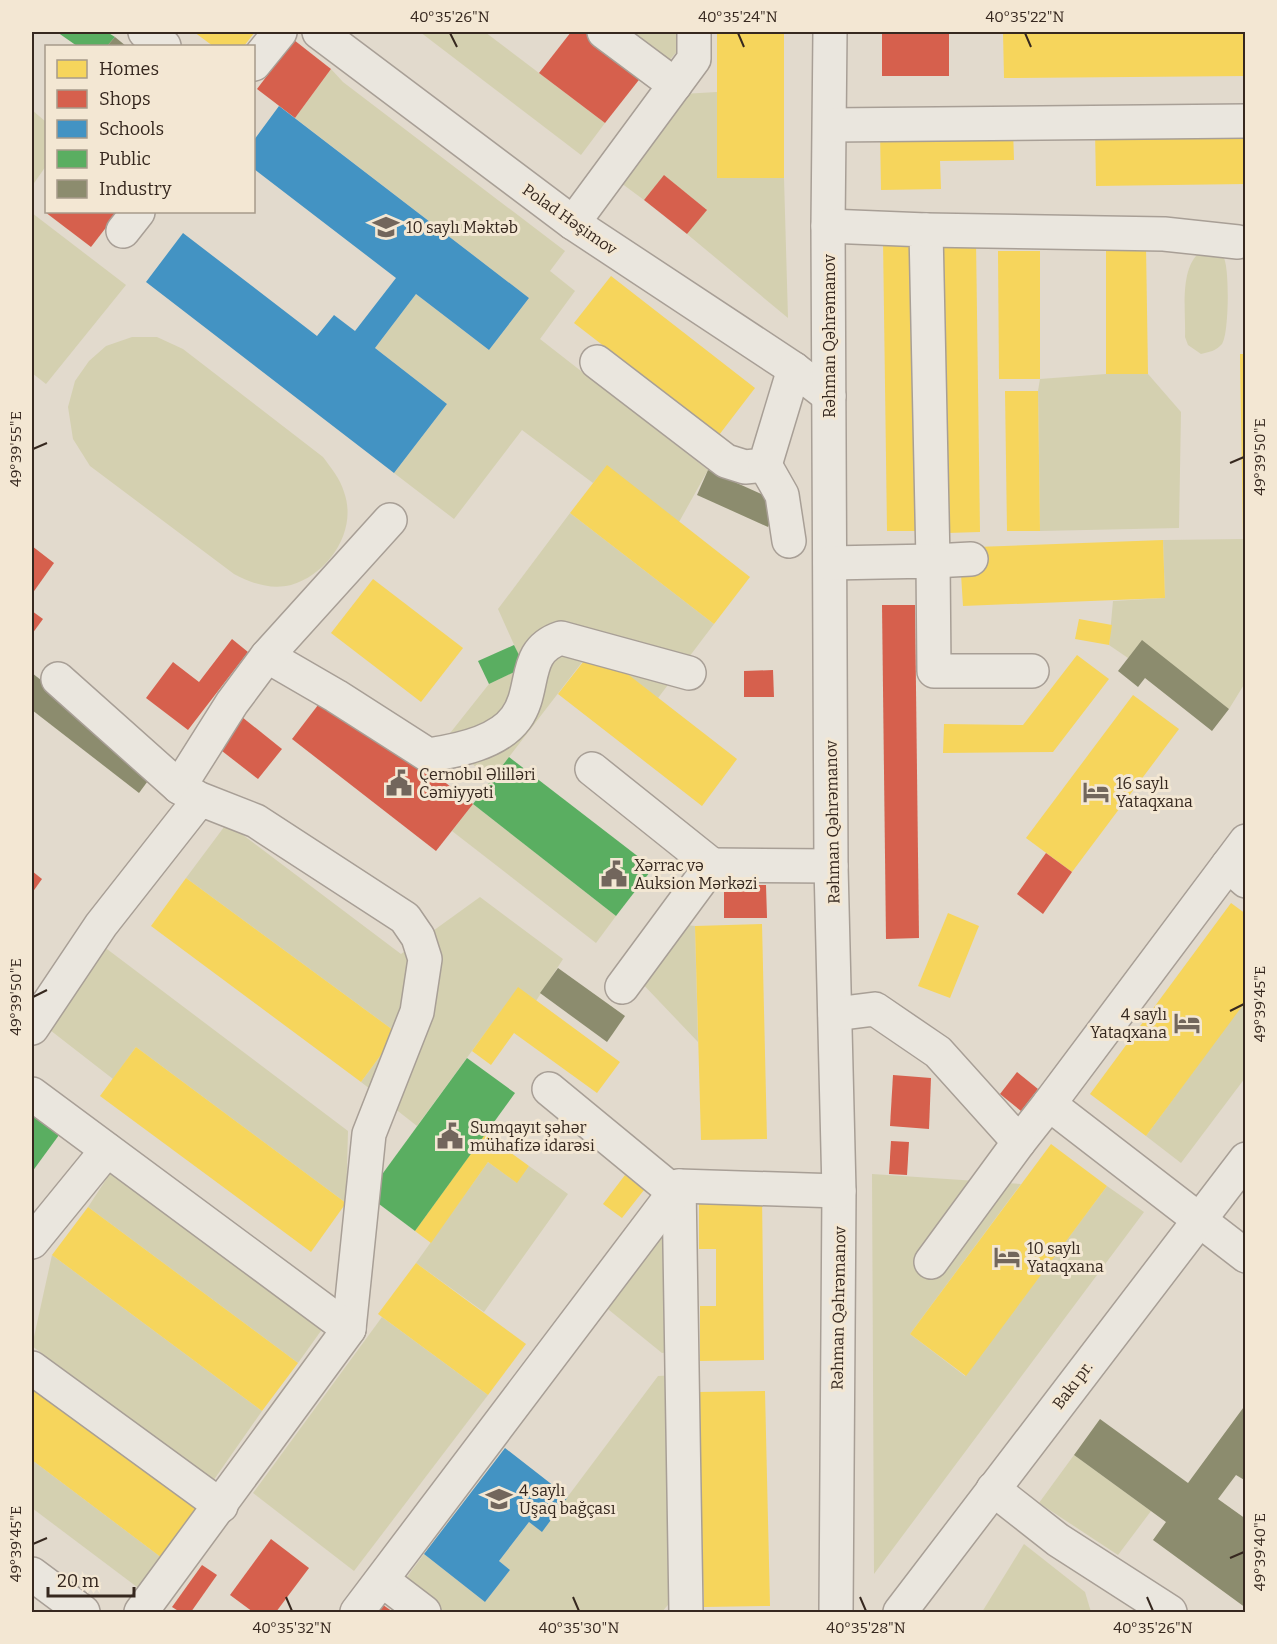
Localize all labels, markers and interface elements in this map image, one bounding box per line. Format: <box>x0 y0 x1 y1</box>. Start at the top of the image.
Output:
text: 40°35'26"N <box>410 8 490 26</box>
text: 40°35'24"N <box>698 8 778 26</box>
text: 40°35'22"N <box>986 8 1065 26</box>
legend <box>45 45 255 213</box>
text: Homes <box>99 58 159 80</box>
text: Shops <box>99 88 151 110</box>
text: Schools <box>99 118 164 140</box>
text: Public <box>99 148 151 170</box>
text: Industry <box>99 178 172 200</box>
street label: Polad Həşimov <box>519 180 621 259</box>
school or university icon: 10 saylı Məktəb <box>371 212 401 242</box>
place label: 10 saylı Məktəb <box>406 218 518 237</box>
street label: Rəhman Qəhrəmanov <box>820 254 839 418</box>
text: 49°39'55"E <box>7 411 25 487</box>
text: 49°39'50"E <box>1251 418 1269 496</box>
street label: Rəhman Qəhrəmanov <box>822 739 843 904</box>
place label: Çernobıl Əlilləri Cəmiyyəti <box>419 765 536 802</box>
public building icon: Çernobıl Əlilləri Cəmiyyəti <box>384 768 414 798</box>
place label: 16 saylı Yataqxana <box>1116 774 1193 811</box>
hotel icon: 16 saylı Yataqxana <box>1081 777 1111 807</box>
place label: Xərrac və Auksion Mərkəzi <box>634 856 758 893</box>
public building icon: Xərrac və Auksion Mərkəzi <box>599 859 629 889</box>
text: 49°39'50"E <box>7 958 25 1036</box>
text: 49°39'45"E <box>1251 966 1269 1042</box>
place label: 4 saylı Yataqxana <box>1090 1005 1167 1042</box>
hotel icon: 4 saylı Yataqxana <box>1172 1008 1202 1038</box>
place label: Sumqayıt şəhər mühafizə idarəsi <box>470 1118 595 1155</box>
public building icon: Sumqayıt şəhər mühafizə idarəsi <box>435 1121 465 1151</box>
street label: Rəhman Qəhrəmanov <box>828 1225 849 1390</box>
place label: 10 saylı Yataqxana <box>1027 1239 1104 1276</box>
hotel icon: 10 saylı Yataqxana <box>992 1242 1022 1272</box>
street label: Bakı pr. <box>1048 1358 1096 1413</box>
place label: 4 saylı Uşaq bağçası <box>519 1481 616 1518</box>
school or university icon: 4 saylı Uşaq bağçası <box>484 1484 514 1514</box>
text: 49°39'45"E <box>7 1506 25 1582</box>
text: 49°39'40"E <box>1251 1513 1269 1591</box>
scale bar <box>48 1560 134 1598</box>
text: 20 m <box>57 1570 99 1592</box>
text: 40°35'32"N <box>252 1619 332 1637</box>
text: 40°35'30"N <box>539 1619 619 1637</box>
text: 40°35'28"N <box>826 1619 906 1637</box>
text: 40°35'26"N <box>1113 1619 1193 1637</box>

